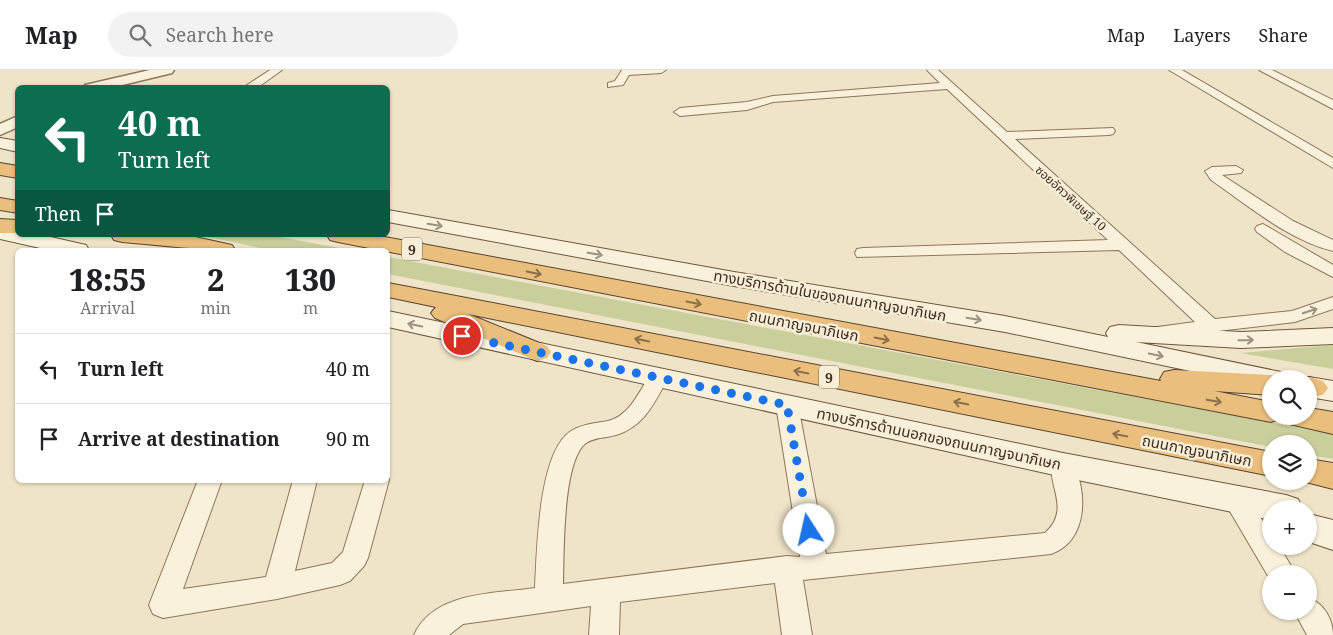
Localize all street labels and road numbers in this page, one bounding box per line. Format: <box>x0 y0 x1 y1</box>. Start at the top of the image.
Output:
street label: ซอยอัศวพิเชษฐ์ 10 <box>1032 162 1110 235</box>
road number: 9 <box>402 238 422 260</box>
street label: ทางบริการด้านในของถนนกาญจนาภิเษก <box>712 266 948 324</box>
street label: ถนนกาญจนาภิเษก <box>748 306 860 344</box>
road number: 9 <box>819 366 839 388</box>
street label: ทางบริการด้านนอกของถนนกาญจนาภิเษก <box>815 402 1063 474</box>
street label: ถนนกาญจนาภิเษก <box>1140 430 1254 470</box>

